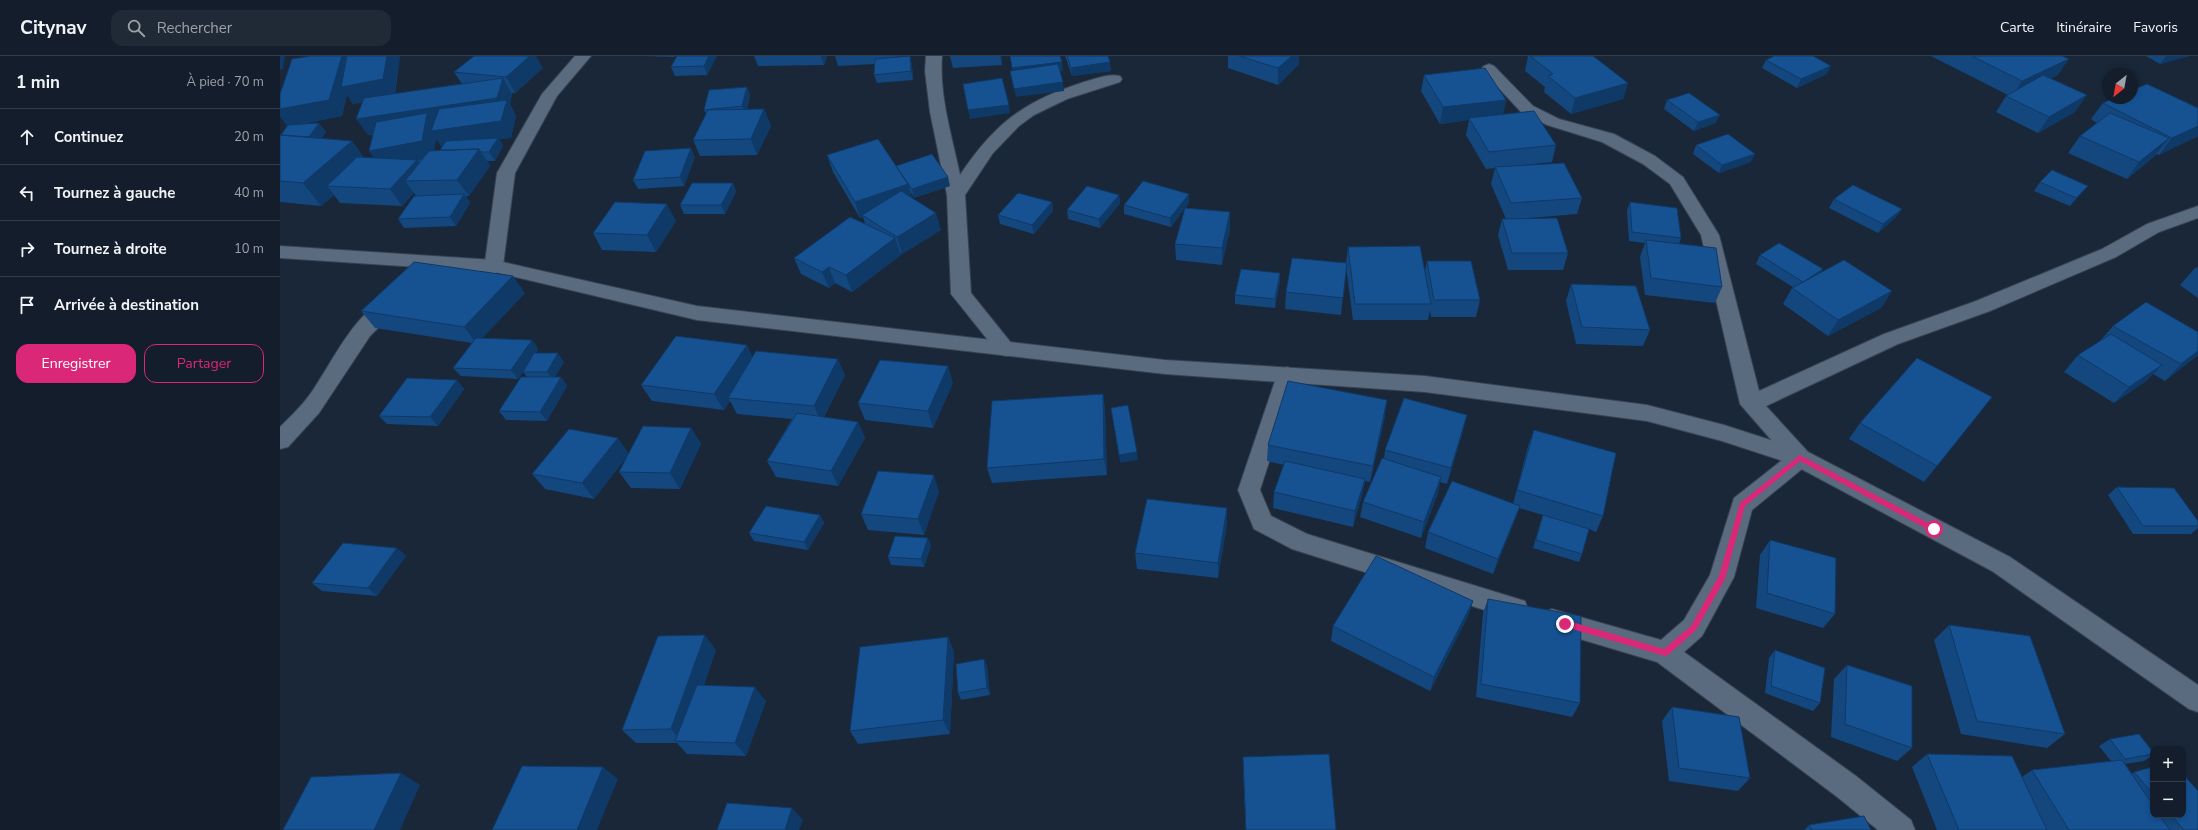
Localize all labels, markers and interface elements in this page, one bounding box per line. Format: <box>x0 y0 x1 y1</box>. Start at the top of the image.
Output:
search box <box>111 10 391 46</box>
text: Citynav <box>20 15 87 41</box>
icon: search <box>125 17 147 39</box>
text: Rechercher <box>157 18 232 38</box>
text: Carte <box>2000 18 2034 37</box>
text: Itinéraire <box>2056 18 2111 37</box>
text: Favoris <box>2133 18 2178 37</box>
north arrow <box>2102 68 2138 104</box>
text: 1 min <box>16 71 60 94</box>
text: À pied · 70 m <box>186 73 264 91</box>
icon: ahead <box>16 126 38 148</box>
text: Continuez <box>54 127 123 147</box>
text: 20 m <box>234 128 264 146</box>
icon: left <box>16 182 38 204</box>
text: Tournez à gauche <box>54 183 176 203</box>
text: 40 m <box>234 184 264 202</box>
icon: right <box>16 238 38 260</box>
text: Tournez à droite <box>54 239 167 259</box>
text: 10 m <box>234 240 264 258</box>
icon: arrive <box>16 294 38 316</box>
text: Arrivée à destination <box>54 295 199 315</box>
button: Enregistrer <box>16 344 136 383</box>
button: Partager <box>144 344 264 383</box>
route start <box>1925 520 1943 538</box>
route end <box>1556 615 1574 633</box>
map controls <box>2150 746 2186 818</box>
button: + <box>2150 746 2186 782</box>
button: − <box>2150 782 2186 818</box>

